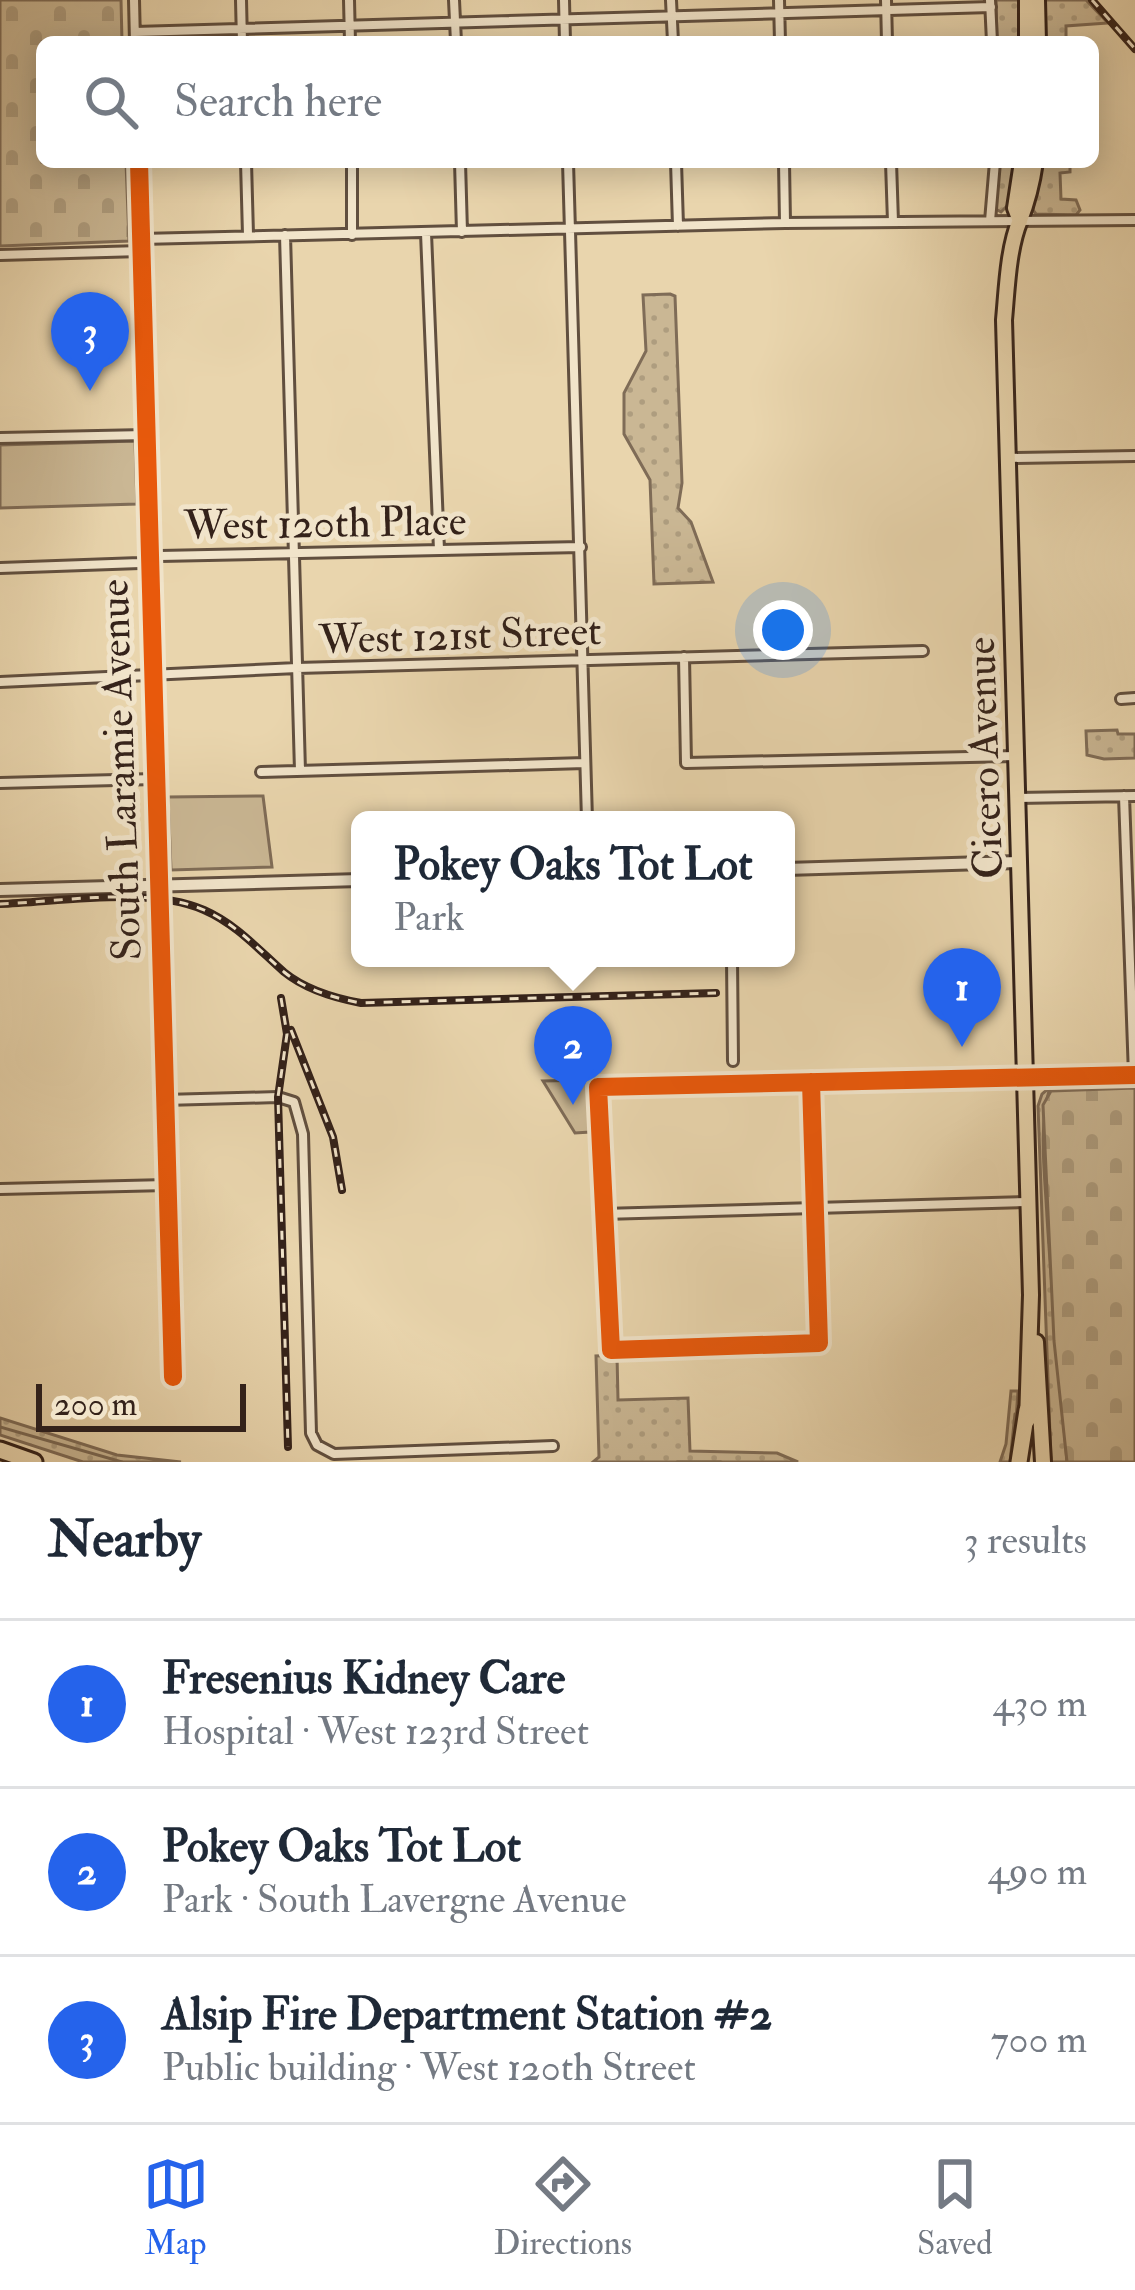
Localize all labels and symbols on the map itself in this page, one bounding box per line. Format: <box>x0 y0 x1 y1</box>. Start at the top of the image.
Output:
pin: 3 <box>51 292 129 391</box>
street label: West 120th Place <box>182 496 467 552</box>
street label: South Laramie Avenue <box>88 578 154 962</box>
your location <box>753 600 813 660</box>
street label: West 121st Street <box>317 605 602 667</box>
street label: Cicero Avenue <box>955 636 1015 880</box>
pin: 1 <box>923 948 1001 1047</box>
pin: 2 <box>534 1006 612 1105</box>
scale bar <box>36 1378 246 1431</box>

